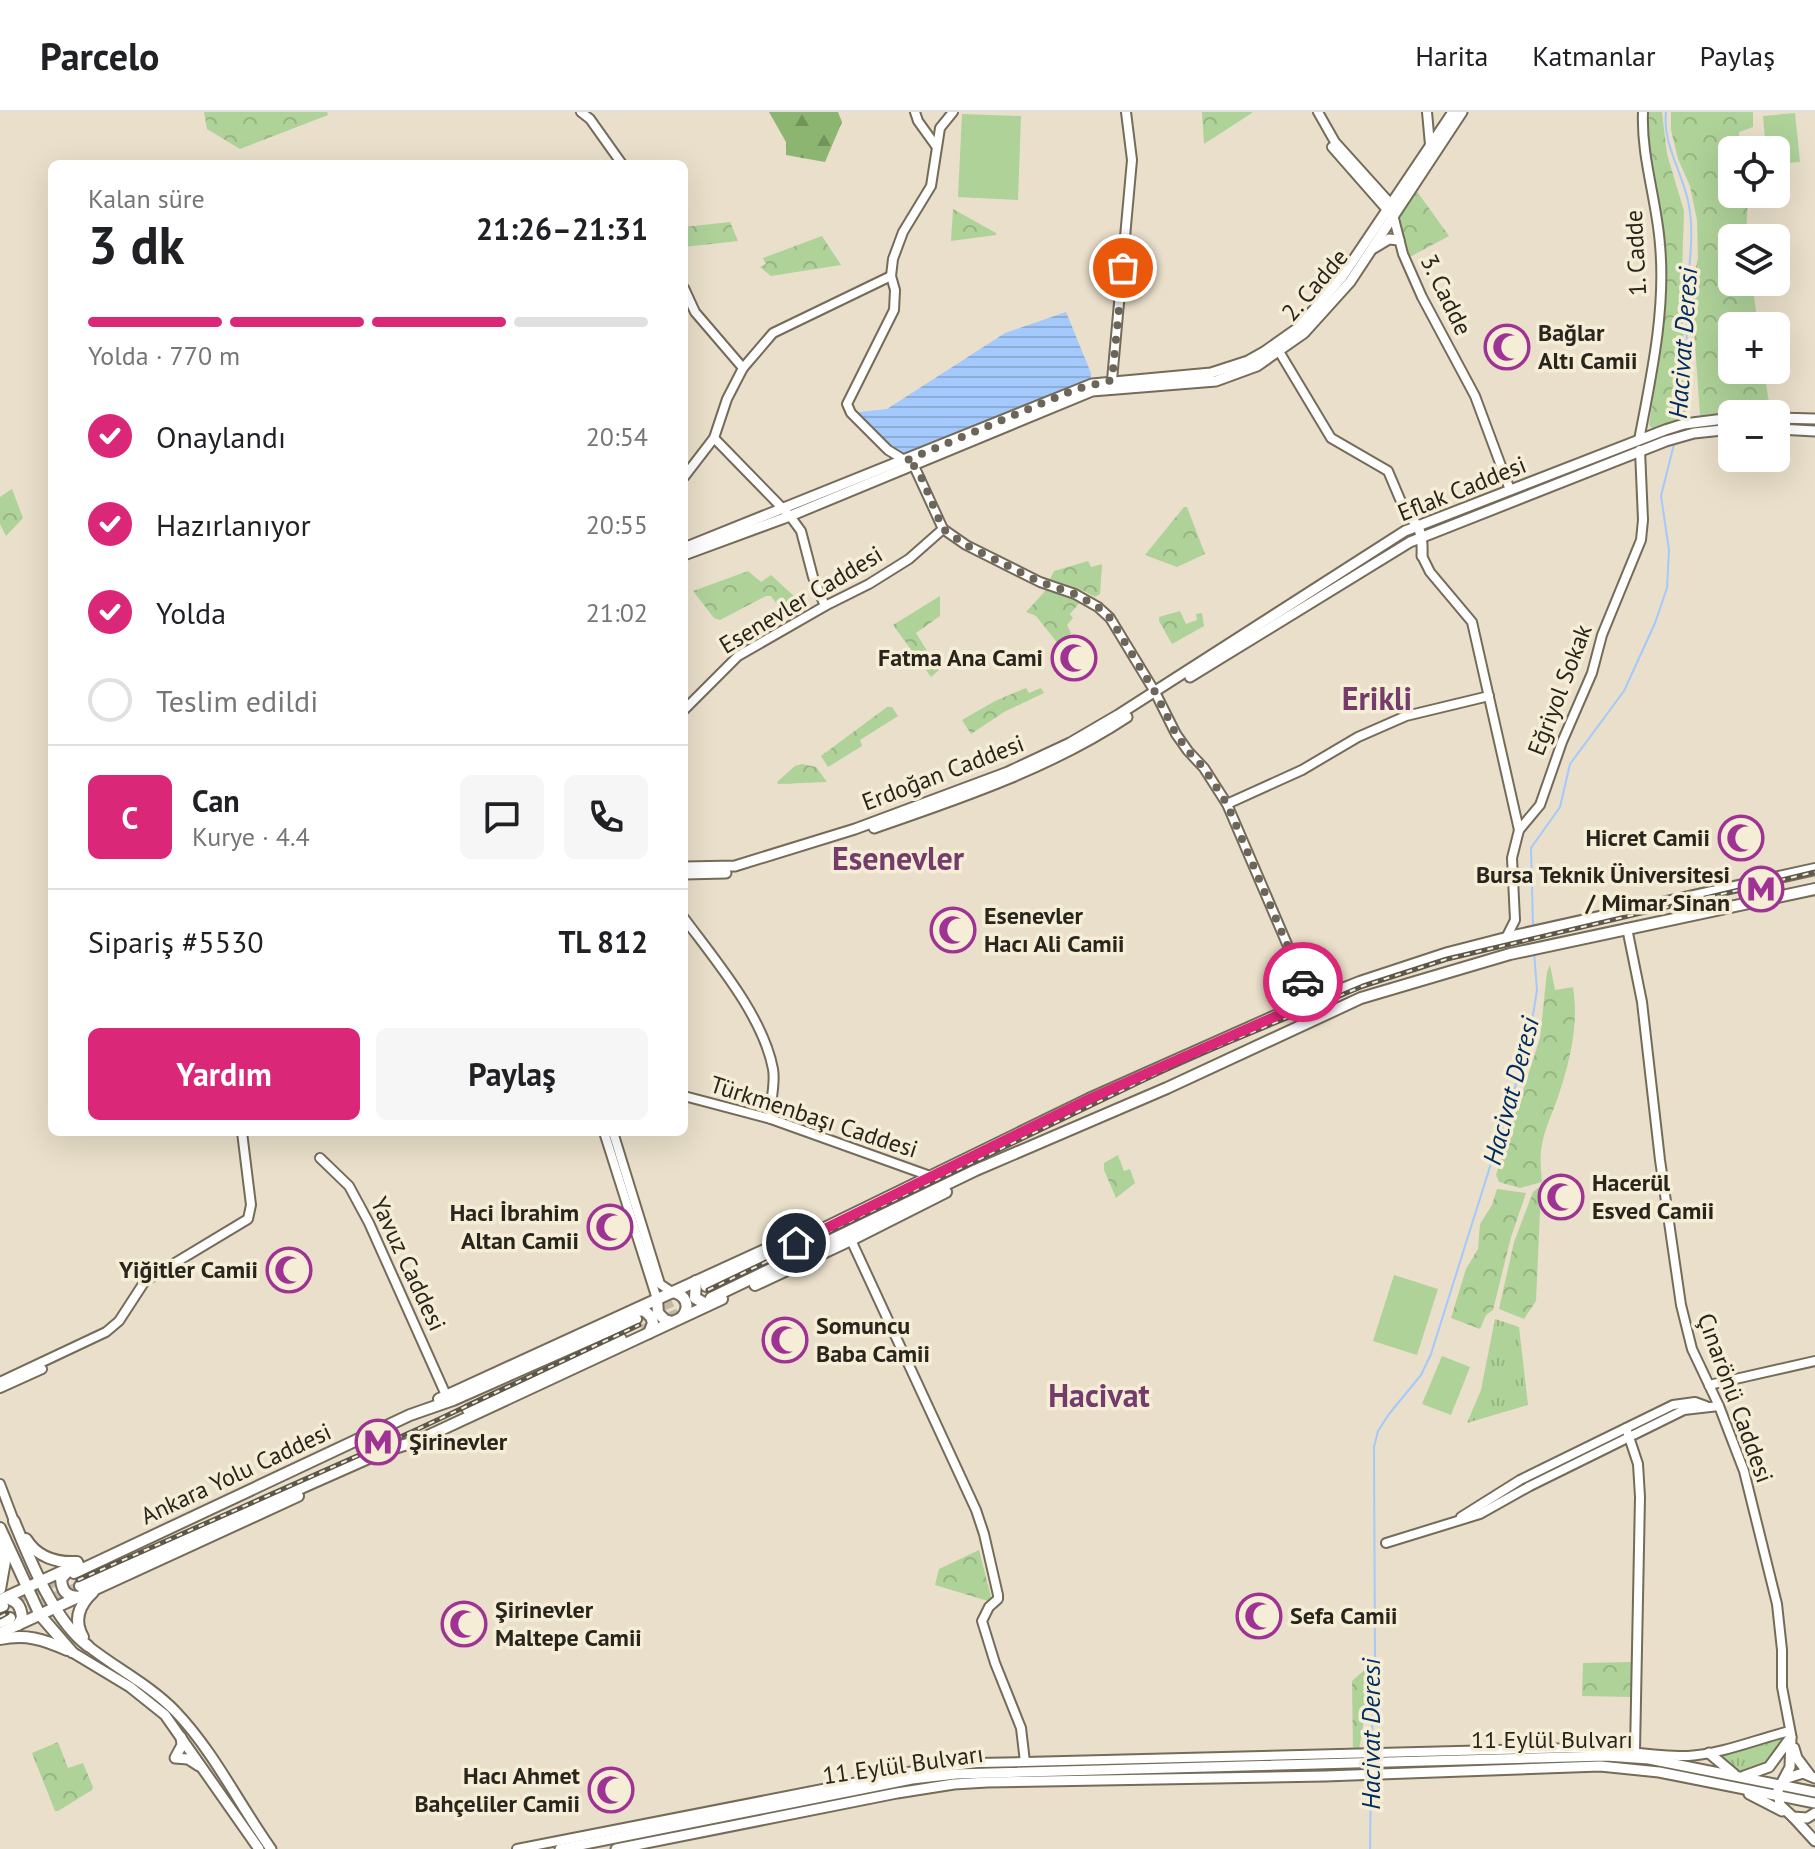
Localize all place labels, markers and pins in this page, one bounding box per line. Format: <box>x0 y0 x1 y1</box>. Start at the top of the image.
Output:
pin <box>1089 234 1157 302</box>
place label: Bağlar Altı Camii <box>1538 317 1637 376</box>
mosque icon: Bağlar Altı Camii <box>1483 323 1531 371</box>
mosque icon: Fatma Ana Cami <box>1050 634 1098 682</box>
place label: Fatma Ana Cami <box>878 642 1043 673</box>
mosque icon: Hicret Camii <box>1717 814 1765 862</box>
place label: Hicret Camii <box>1585 822 1710 853</box>
place label: Bursa Teknik Üniversitesi / Mimar Sinan <box>1476 859 1730 918</box>
metro station icon: Bursa Teknik Üniversitesi / Mimar Sinan <box>1737 865 1785 913</box>
place label: Esenevler Hacı Ali Camii <box>984 900 1125 959</box>
mosque icon: Esenevler Hacı Ali Camii <box>929 906 977 954</box>
place label: Hacerül Esved Camii <box>1592 1167 1714 1226</box>
mosque icon: Hacerül Esved Camii <box>1537 1173 1585 1221</box>
place label: Haci İbrahim Altan Camii <box>450 1197 579 1256</box>
mosque icon: Haci İbrahim Altan Camii <box>586 1203 634 1251</box>
pin <box>762 1209 830 1277</box>
mosque icon: Yiğitler Camii <box>265 1246 313 1294</box>
place label: Yiğitler Camii <box>118 1254 258 1285</box>
place label: Somuncu Baba Camii <box>816 1310 930 1369</box>
mosque icon: Somuncu Baba Camii <box>761 1316 809 1364</box>
metro station icon: Şirinevler <box>354 1418 402 1466</box>
place label: Şirinevler <box>409 1426 508 1457</box>
mosque icon: Sefa Camii <box>1235 1592 1283 1640</box>
place label: Şirinevler Maltepe Camii <box>495 1594 642 1653</box>
mosque icon: Şirinevler Maltepe Camii <box>440 1600 488 1648</box>
place label: Sefa Camii <box>1290 1600 1398 1631</box>
place label: Hacı Ahmet Bahçeliler Camii <box>414 1760 581 1819</box>
mosque icon: Hacı Ahmet Bahçeliler Camii <box>587 1766 635 1814</box>

